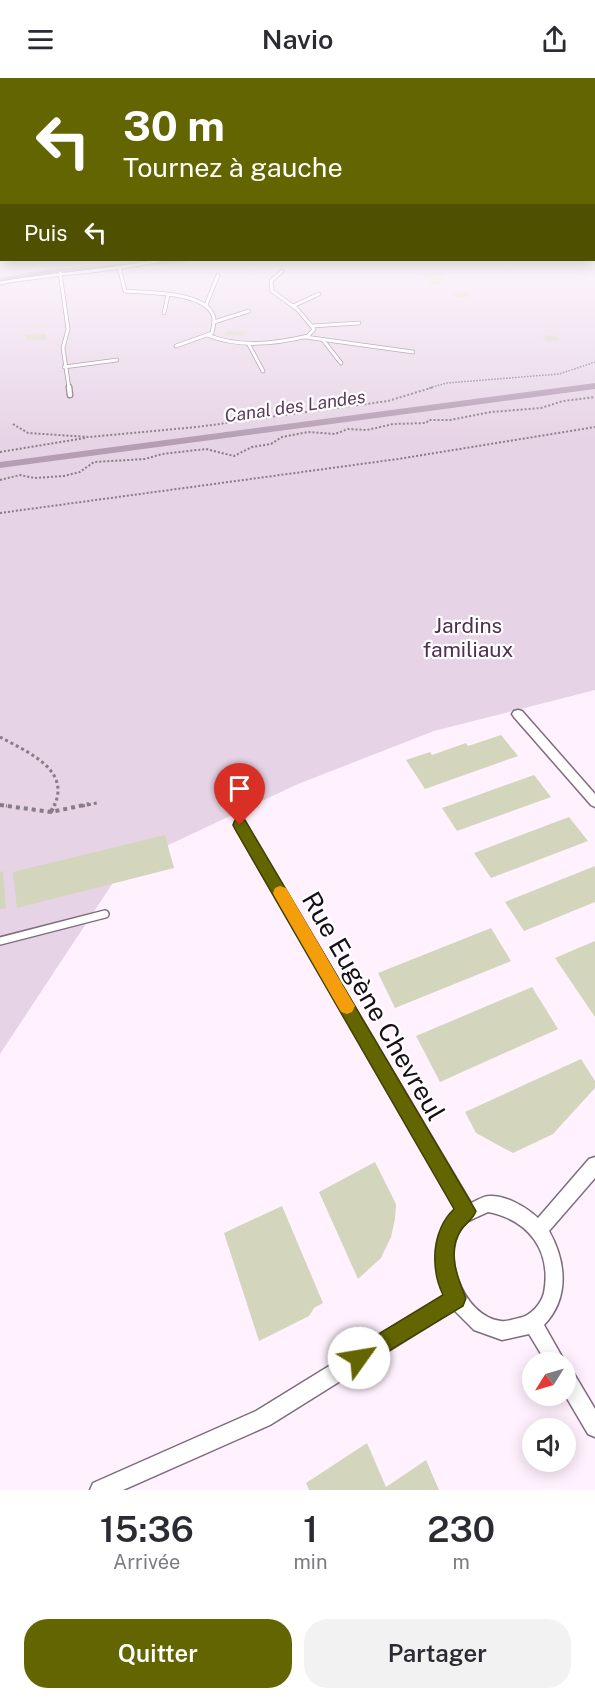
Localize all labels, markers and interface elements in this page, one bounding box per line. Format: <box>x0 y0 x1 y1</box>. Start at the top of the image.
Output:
icon: menu <box>24 23 57 56</box>
text: Navio <box>262 23 333 55</box>
icon: share <box>538 23 571 56</box>
text: 30 m <box>123 101 225 150</box>
icon: left <box>24 102 102 180</box>
text: Tournez à gauche <box>123 151 343 183</box>
icon: left <box>79 216 112 249</box>
text: Puis <box>24 220 67 246</box>
water label: Canal des Landes <box>223 386 367 426</box>
park label: Jardins familiaux <box>423 613 513 662</box>
pin <box>214 763 265 825</box>
icon: arrive <box>223 772 256 805</box>
street label: Rue Eugène Chevreul <box>296 886 452 1126</box>
position arrow <box>327 1326 391 1390</box>
north arrow <box>522 1352 576 1406</box>
map controls <box>522 1352 576 1472</box>
button: sound <box>522 1418 576 1472</box>
text: 15:36 <box>100 1508 194 1550</box>
text: 1 <box>303 1508 318 1550</box>
text: 230 <box>427 1508 495 1550</box>
text: Arrivée <box>113 1550 180 1574</box>
text: min <box>294 1550 327 1574</box>
text: m <box>453 1550 470 1574</box>
button: Quitter <box>24 1619 292 1688</box>
button: Partager <box>304 1619 571 1688</box>

